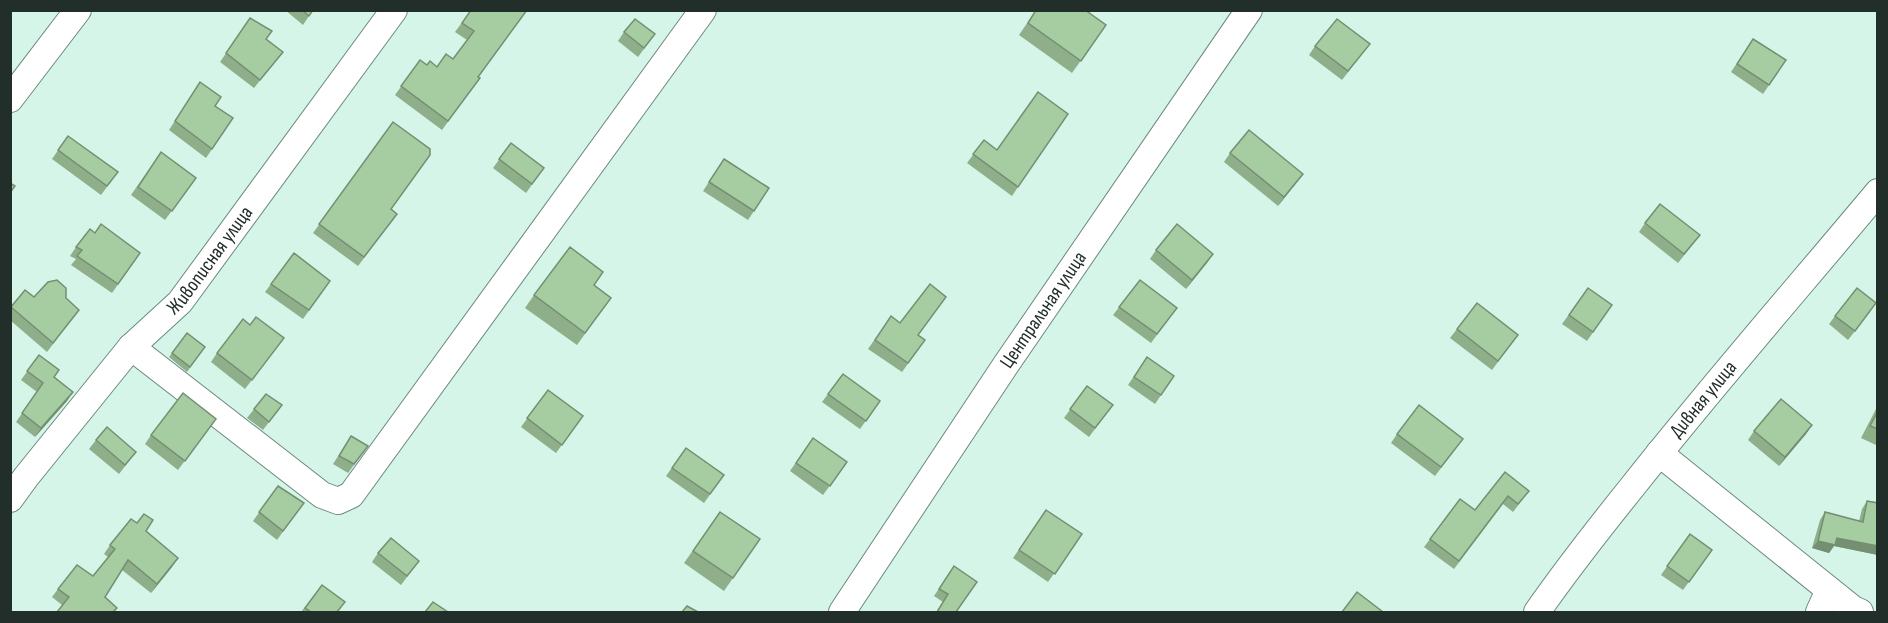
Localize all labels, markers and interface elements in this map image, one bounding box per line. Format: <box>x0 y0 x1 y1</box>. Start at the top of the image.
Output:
street label: Живописная улица <box>162 202 258 320</box>
street label: Центральная улица <box>995 247 1092 373</box>
street label: Дивная улица <box>1665 356 1742 443</box>

